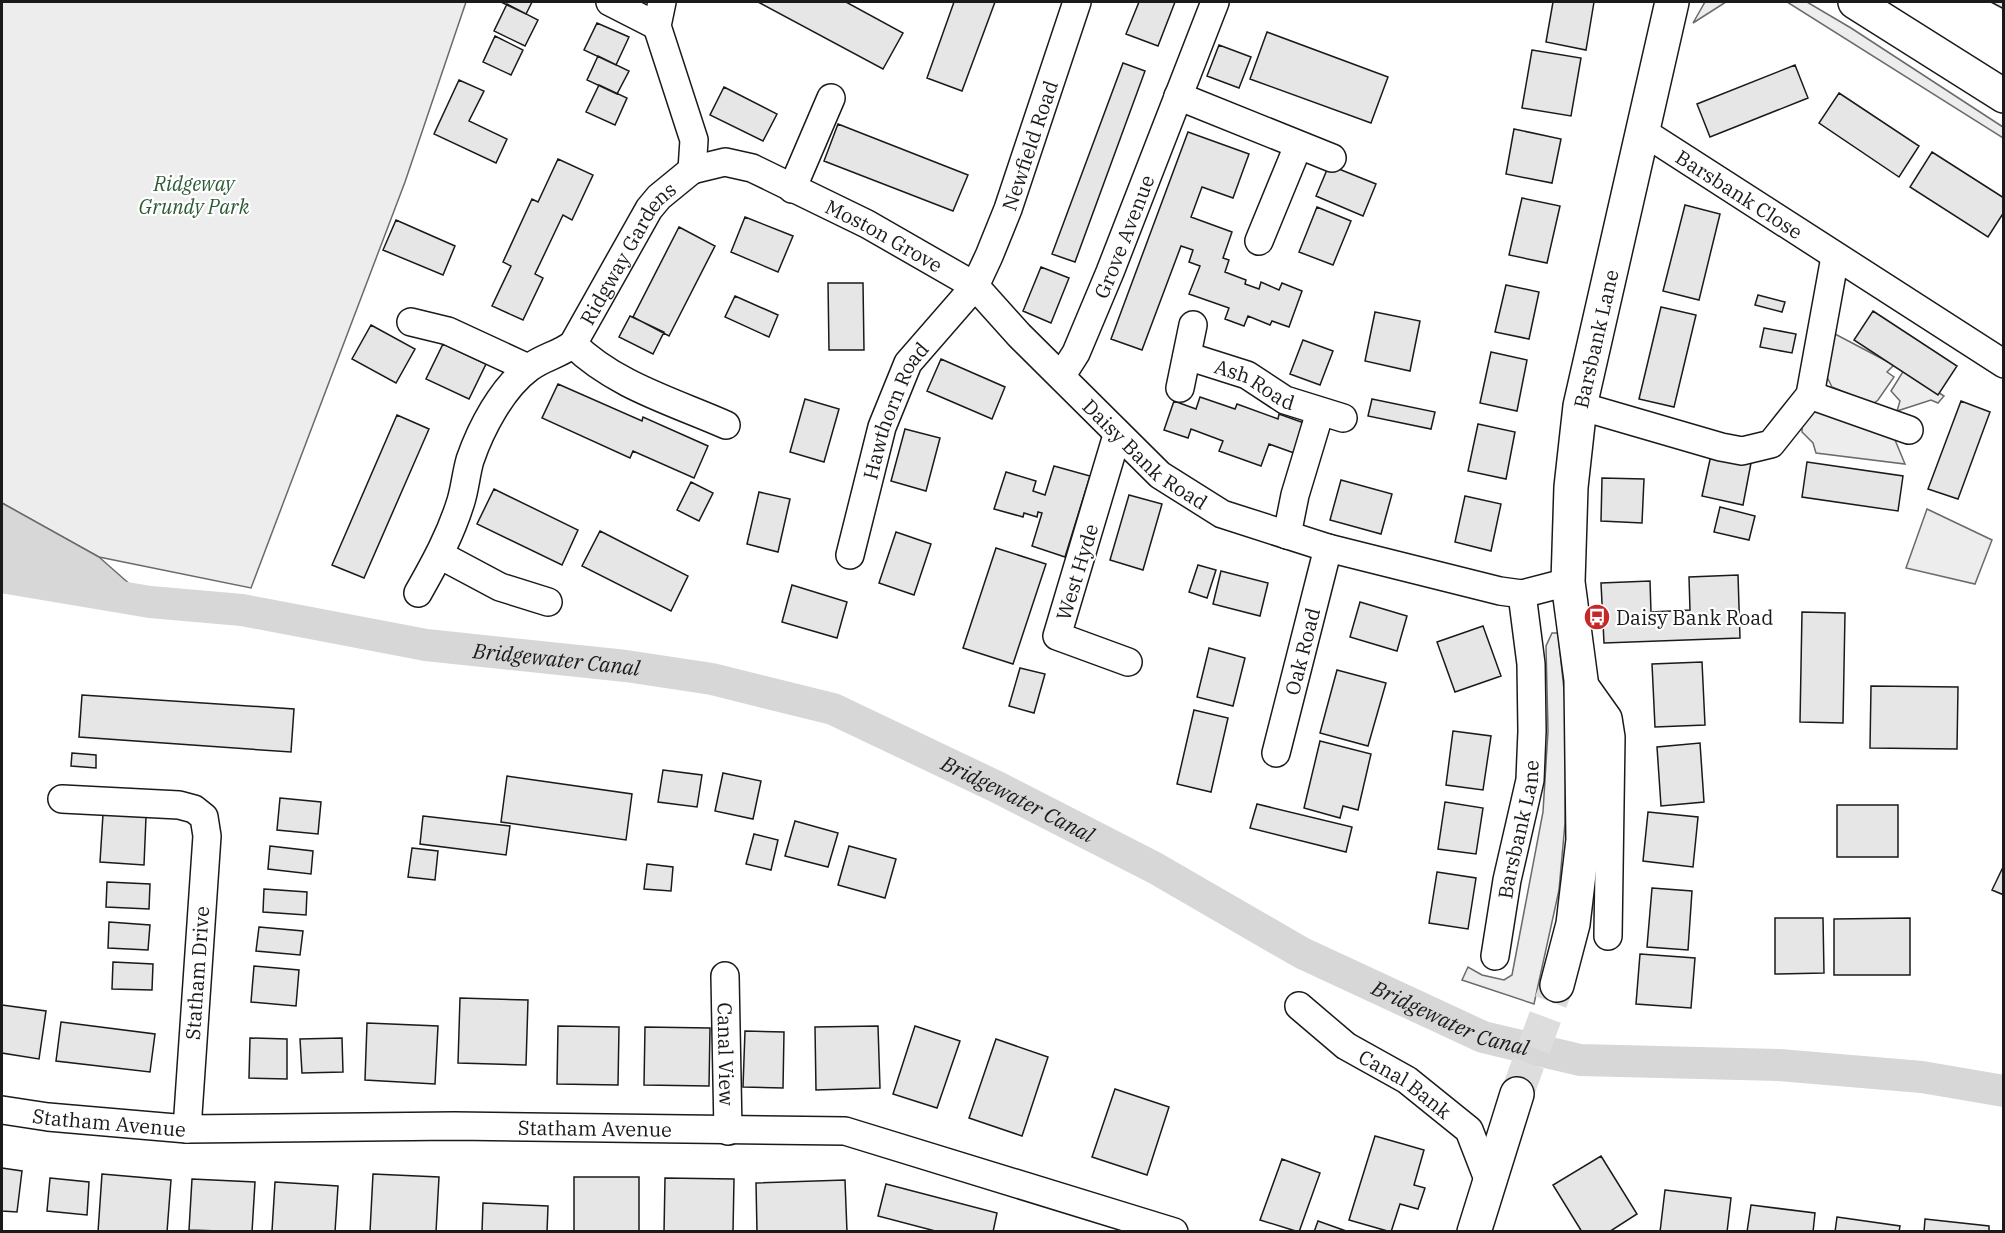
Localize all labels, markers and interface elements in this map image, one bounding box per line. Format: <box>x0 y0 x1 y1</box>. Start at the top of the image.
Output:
street label: Newfield Road <box>995 77 1063 214</box>
street label: Barsbank Close <box>1671 143 1808 245</box>
park label: Ridgeway Grundy Park <box>139 170 250 220</box>
street label: Grove Avenue <box>1087 171 1160 302</box>
street label: Ridgway Gardens <box>573 175 681 330</box>
street label: Moston Grove <box>821 192 948 278</box>
street label: Barsbank Lane <box>1566 267 1624 411</box>
street label: Hawthorn Road <box>856 336 934 482</box>
street label: Ash Road <box>1211 352 1298 416</box>
street label: Daisy Bank Road <box>1077 393 1213 515</box>
street label: West Hyde <box>1050 520 1104 624</box>
bus stop icon: Daisy Bank Road <box>1582 602 1612 632</box>
place label: Daisy Bank Road <box>1616 604 1773 631</box>
street label: Oak Road <box>1278 605 1326 698</box>
water label: Bridgewater Canal <box>471 636 643 682</box>
water label: Bridgewater Canal <box>936 748 1100 849</box>
street label: Barsbank Lane <box>1491 759 1544 901</box>
street label: Statham Drive <box>179 905 215 1041</box>
water label: Bridgewater Canal <box>1367 973 1533 1062</box>
street label: Canal View <box>712 1002 741 1106</box>
street label: Canal Bank <box>1354 1042 1458 1125</box>
street label: Statham Avenue <box>31 1101 187 1142</box>
street label: Statham Avenue <box>518 1113 672 1142</box>

